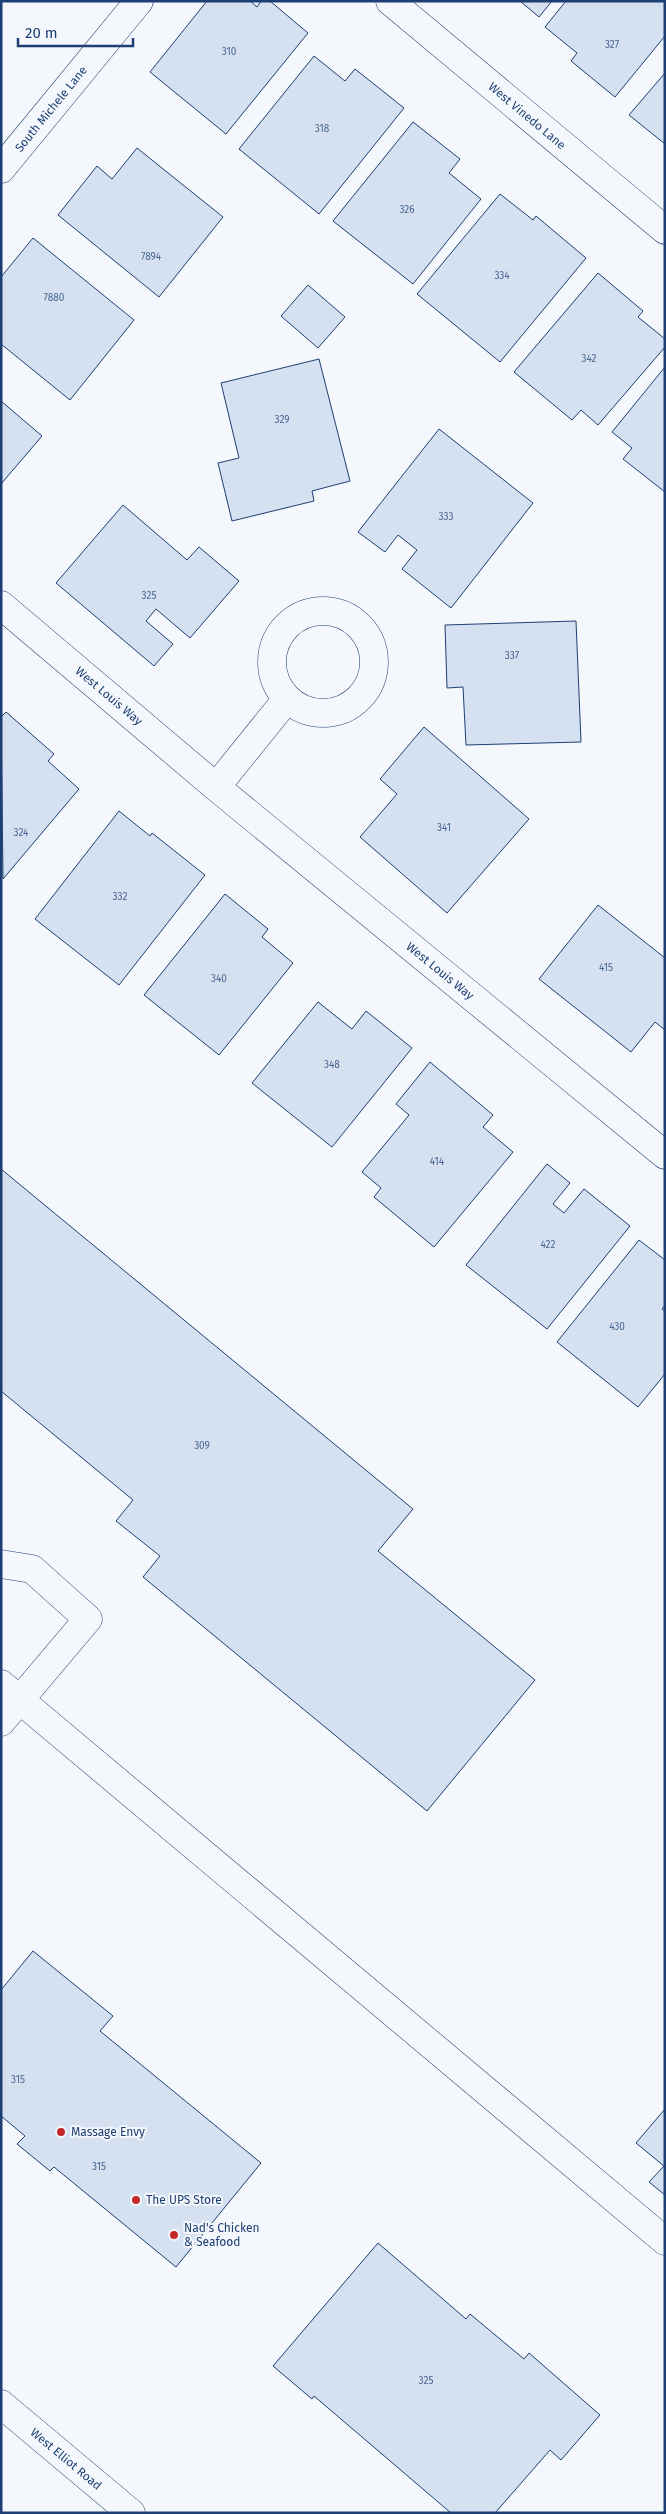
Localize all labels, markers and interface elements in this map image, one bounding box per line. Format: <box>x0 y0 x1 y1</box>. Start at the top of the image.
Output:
scale bar <box>18 15 132 47</box>
text: 20 m <box>25 24 58 42</box>
house number: 327 <box>605 39 620 51</box>
house number: 310 <box>222 46 237 58</box>
street label: South Michele Lane <box>12 63 90 155</box>
street label: West Vinedo Lane <box>486 80 568 152</box>
house number: 318 <box>315 123 330 135</box>
house number: 326 <box>399 204 415 216</box>
house number: 7894 <box>141 251 162 263</box>
house number: 334 <box>494 270 510 282</box>
house number: 7880 <box>44 292 65 304</box>
house number: 342 <box>581 353 597 365</box>
house number: 329 <box>275 414 290 426</box>
house number: 333 <box>439 511 453 523</box>
house number: 325 <box>142 590 156 602</box>
house number: 337 <box>505 650 520 662</box>
street label: West Louis Way <box>73 664 145 728</box>
house number: 341 <box>437 822 451 834</box>
house number: 324 <box>14 827 29 839</box>
house number: 332 <box>113 891 127 903</box>
street label: West Louis Way <box>403 939 477 1003</box>
house number: 415 <box>599 962 613 974</box>
house number: 340 <box>211 973 227 985</box>
house number: 348 <box>324 1059 340 1071</box>
house number: 414 <box>430 1156 445 1168</box>
house number: 422 <box>540 1239 556 1251</box>
house number: 430 <box>609 1321 625 1333</box>
house number: 309 <box>194 1440 210 1452</box>
house number: 315 <box>11 2074 25 2086</box>
place label: Massage Envy <box>71 2125 145 2139</box>
marker: Massage Envy <box>55 2126 67 2138</box>
house number: 315 <box>92 2161 106 2173</box>
place label: The UPS Store <box>146 2193 222 2207</box>
marker: The UPS Store <box>130 2194 142 2206</box>
place label: Nad's Chicken & Seafood <box>184 2221 260 2249</box>
marker: Nad's Chicken & Seafood <box>168 2229 180 2241</box>
house number: 325 <box>419 2375 433 2387</box>
street label: West Elliot Road <box>28 2425 104 2493</box>

